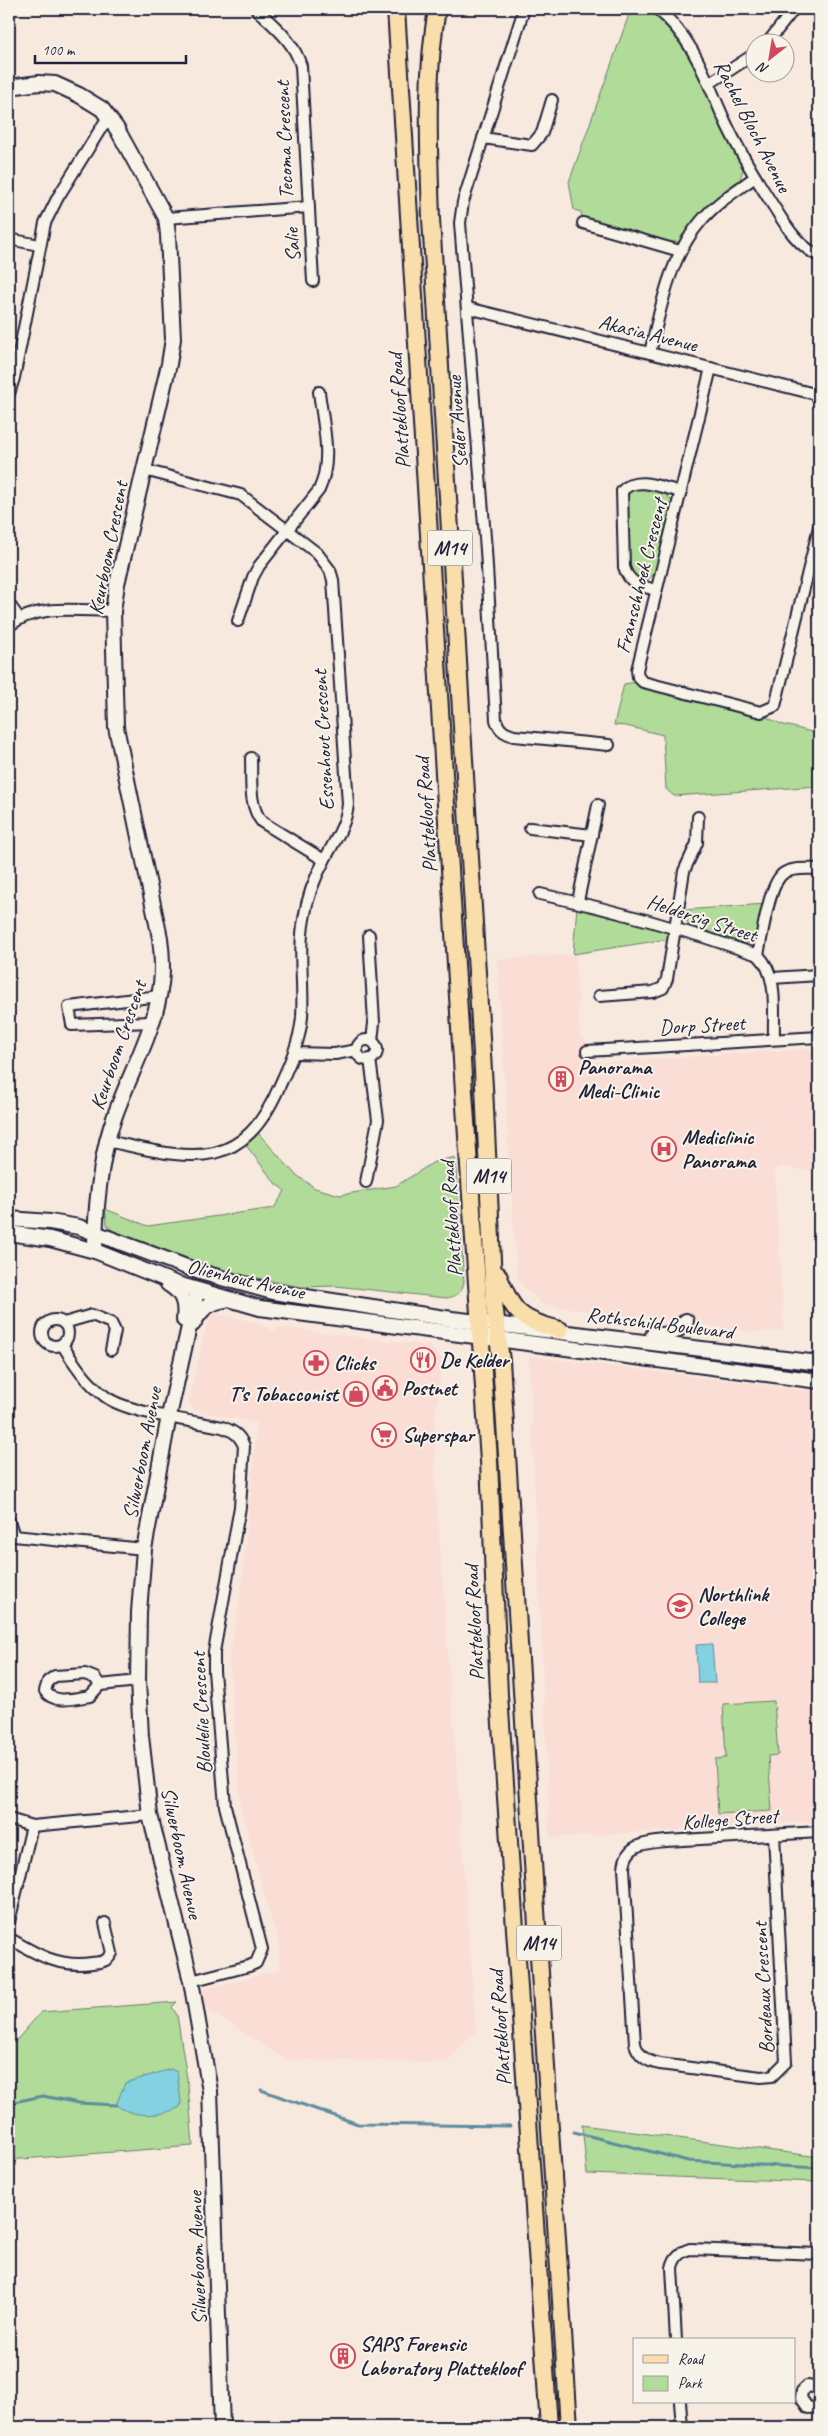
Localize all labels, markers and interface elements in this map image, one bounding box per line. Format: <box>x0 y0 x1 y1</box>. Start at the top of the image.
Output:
scale bar <box>35 32 186 64</box>
north arrow <box>746 32 796 82</box>
text: 100 m <box>42 41 76 60</box>
street label: Rachel Bloch Avenue <box>708 55 798 198</box>
text: N <box>753 58 772 78</box>
street label: Tecoma Crescent <box>269 79 299 199</box>
street label: Salie <box>278 226 306 263</box>
street label: Akasia Avenue <box>596 308 701 358</box>
street label: Plattekloof Road <box>382 349 416 470</box>
street label: Seder Avenue <box>441 374 473 469</box>
street label: Keurboom Crescent <box>82 477 134 617</box>
street label: Franschhoek Crescent <box>609 493 673 656</box>
road number: M14 <box>428 530 472 566</box>
street label: Essenhout Crescent <box>306 667 340 811</box>
street label: Plattekloof Road <box>409 753 443 874</box>
street label: Heldersig Street <box>644 888 762 949</box>
street label: Keurboom Crescent <box>84 975 153 1113</box>
street label: Dorp Street <box>659 1010 747 1040</box>
place label: Panorama Medi-Clinic <box>578 1054 660 1104</box>
building icon: Panorama Medi-Clinic <box>548 1066 574 1092</box>
place label: Mediclinic Panorama <box>682 1124 757 1174</box>
hospital icon: Mediclinic Panorama <box>651 1136 677 1162</box>
street label: Plattekloof Road <box>434 1157 468 1278</box>
road number: M14 <box>466 1158 512 1194</box>
street label: Olienhout Avenue <box>185 1253 309 1306</box>
street label: Rothschild Boulevard <box>585 1301 739 1345</box>
restaurant icon: De Kelder <box>410 1347 436 1373</box>
place label: De Kelder <box>440 1347 511 1373</box>
pharmacy icon: Clicks <box>303 1350 329 1376</box>
place label: Clicks <box>334 1350 377 1376</box>
public building icon: Postnet <box>372 1375 398 1401</box>
place label: Postnet <box>402 1375 459 1401</box>
place label: T's Tobacconist <box>229 1381 340 1407</box>
shop icon: T's Tobacconist <box>343 1381 369 1407</box>
street label: Silwerboom Avenue <box>116 1383 168 1521</box>
supermarket icon: Superspar <box>371 1422 397 1448</box>
place label: Superspar <box>402 1422 476 1448</box>
street label: Plattekloof Road <box>458 1561 490 1682</box>
place label: Northlink College <box>698 1581 770 1631</box>
school or university icon: Northlink College <box>667 1593 693 1619</box>
street label: Bloulelie Crescent <box>185 1649 217 1775</box>
street label: Silwerboom Avenue <box>155 1785 209 1923</box>
street label: Kollege Street <box>681 1802 782 1835</box>
street label: Bordeaux Crescent <box>746 1919 779 2055</box>
road number: M14 <box>516 1926 562 1960</box>
street label: Plattekloof Road <box>483 1966 517 2087</box>
street label: Silwerboom Avenue <box>182 2189 212 2325</box>
place label: SAPS Forensic Laboratory Plattekloof <box>360 2331 527 2382</box>
legend <box>633 2338 796 2404</box>
building icon: SAPS Forensic Laboratory Plattekloof <box>330 2343 356 2369</box>
text: Road <box>678 2350 705 2369</box>
text: Park <box>678 2374 703 2393</box>

